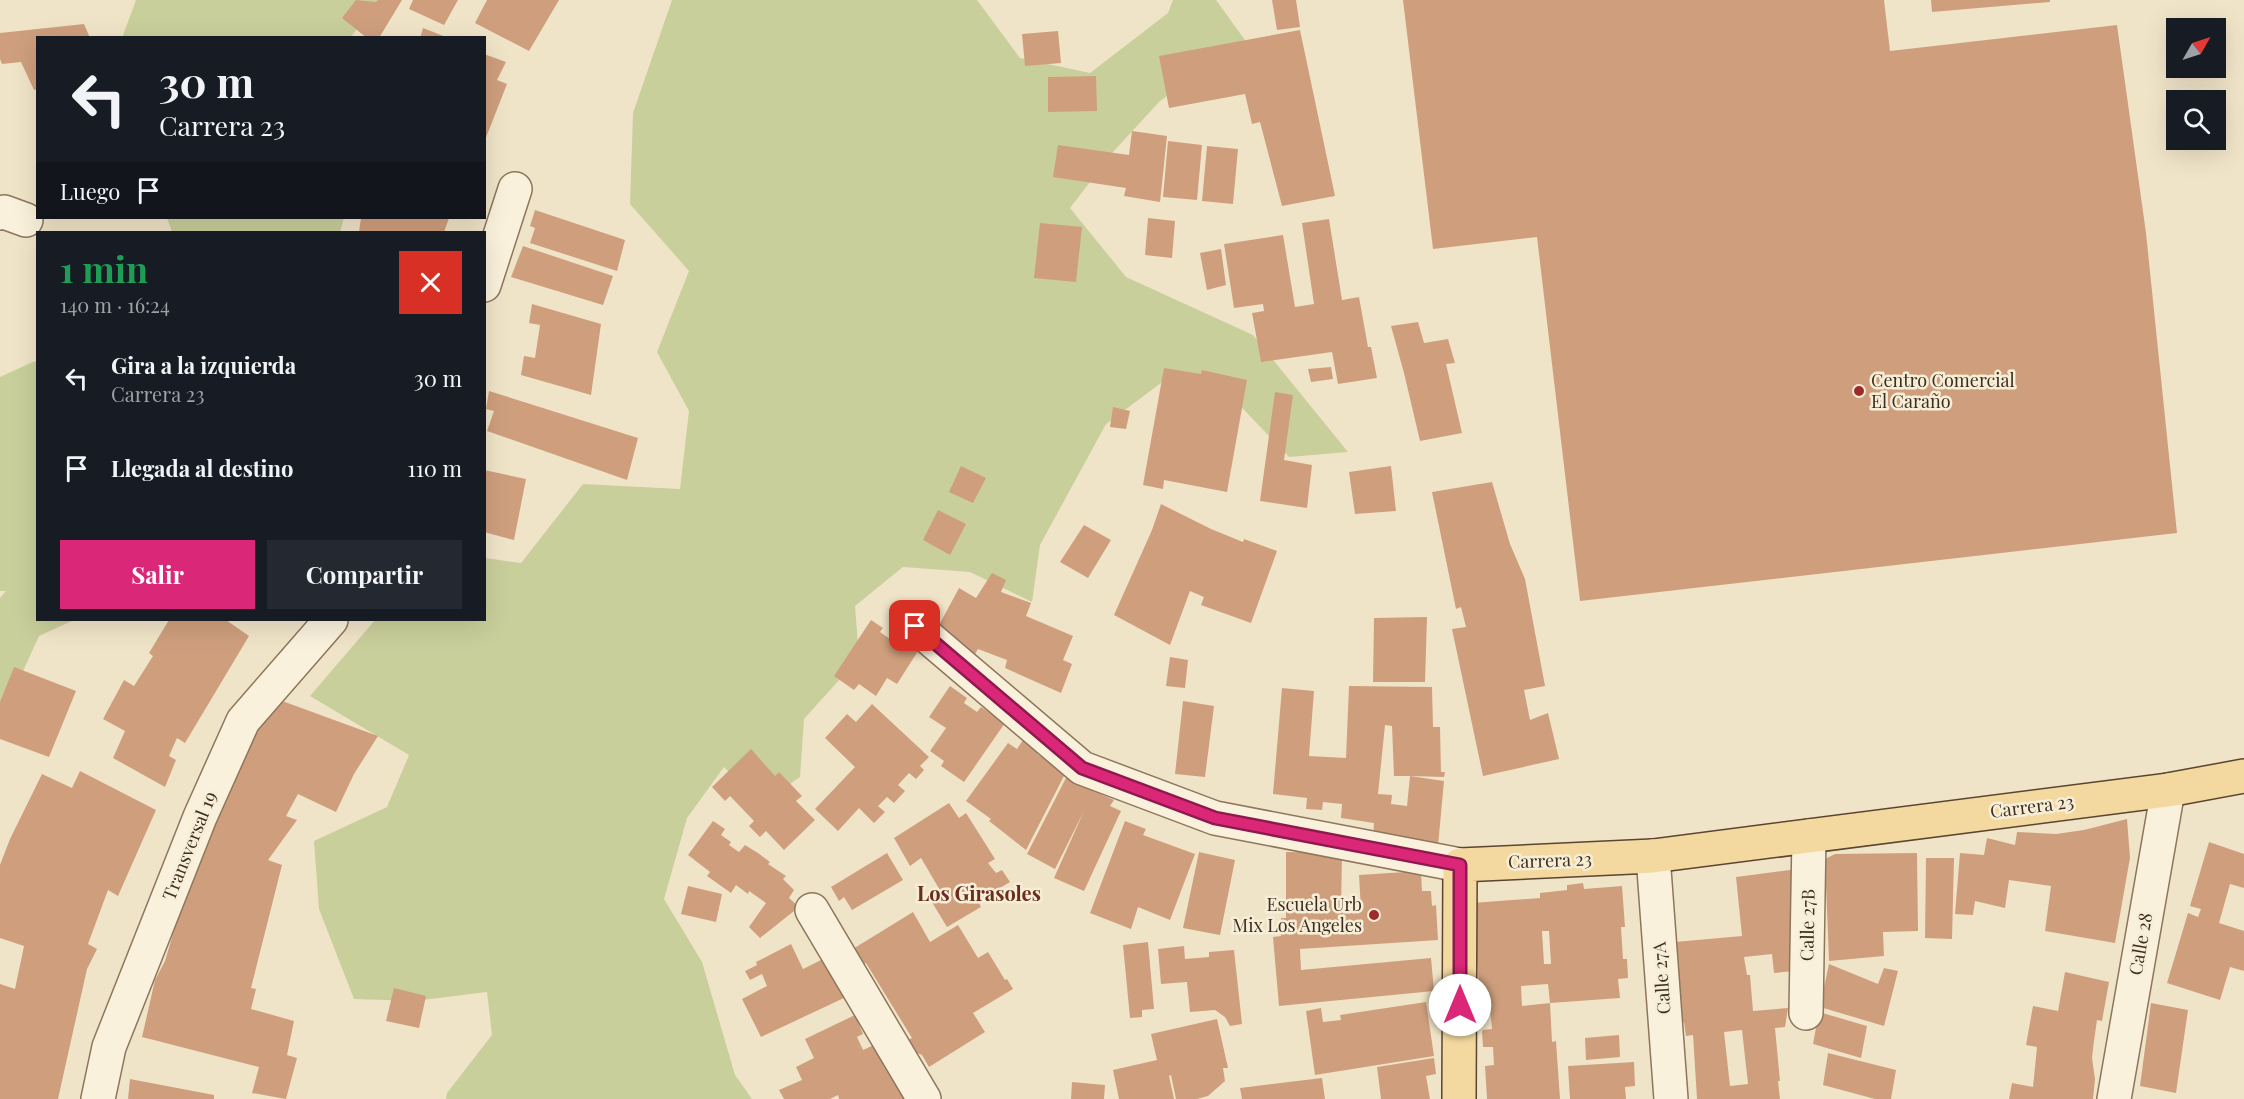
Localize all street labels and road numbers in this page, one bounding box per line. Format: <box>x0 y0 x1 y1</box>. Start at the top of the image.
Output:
street label: Transversal 19 <box>156 788 222 904</box>
street label: Carrera 23 <box>1989 789 2075 823</box>
street label: Carrera 23 <box>1508 847 1592 873</box>
street label: Calle 27B <box>1794 889 1820 961</box>
street label: Calle 28 <box>2123 911 2157 977</box>
street label: Calle 27A <box>1646 941 1675 1015</box>

